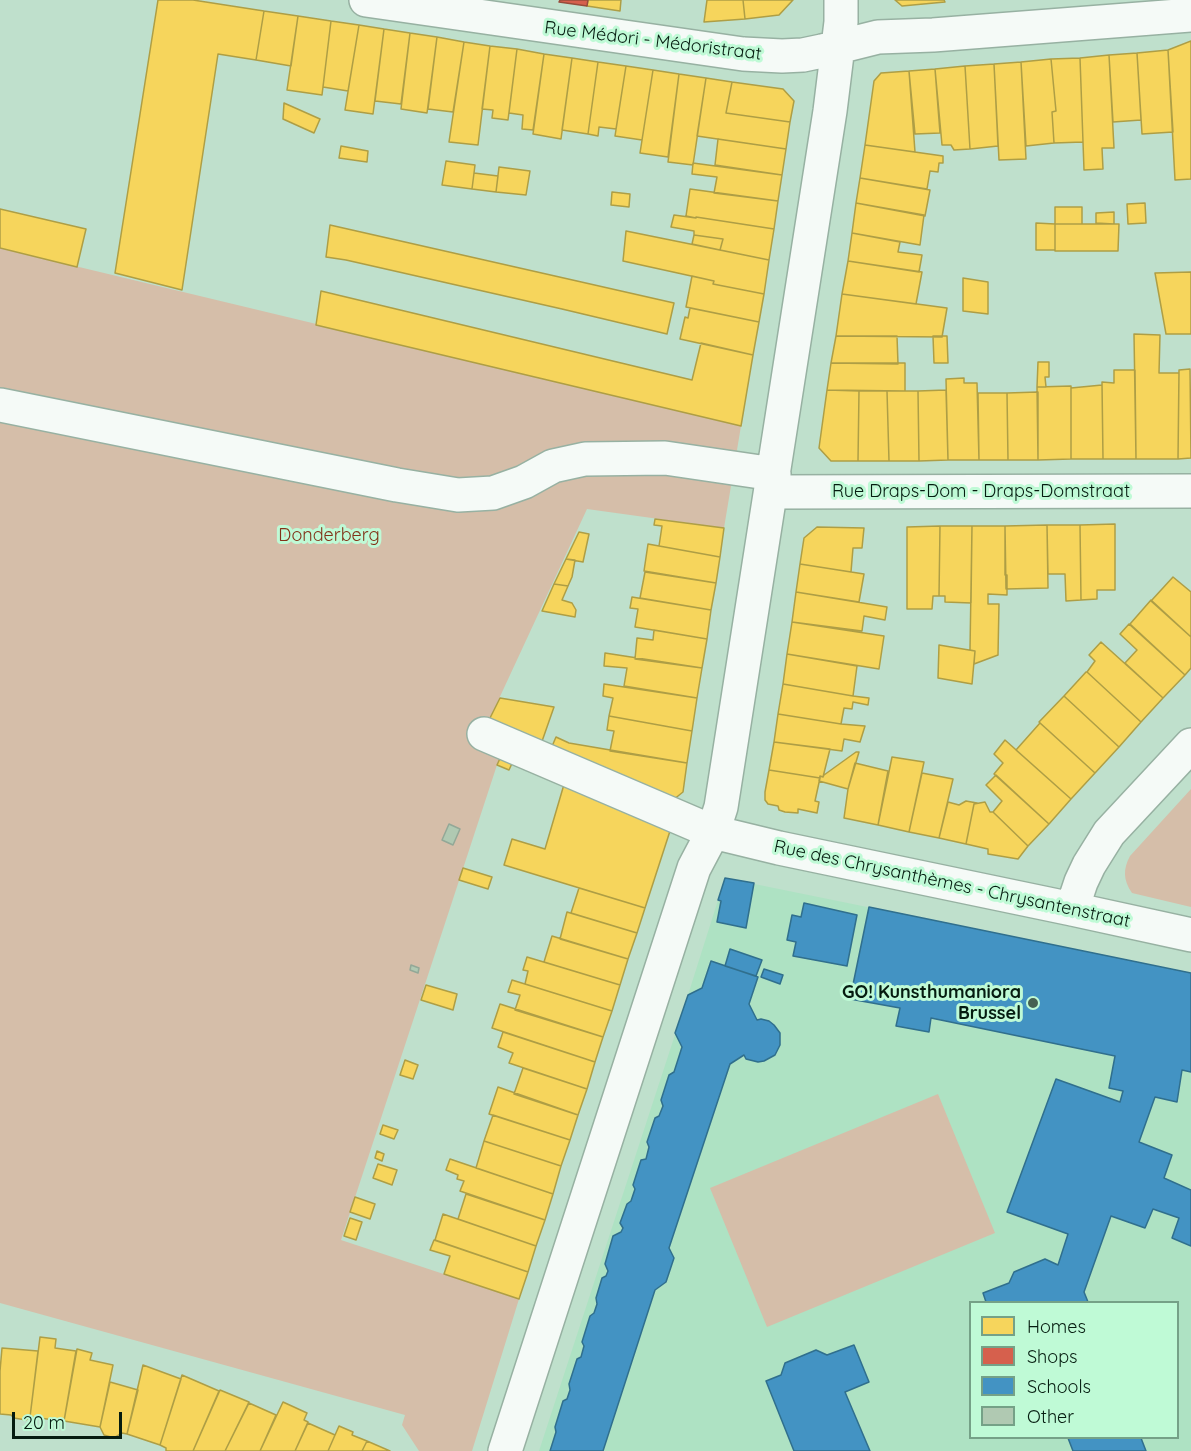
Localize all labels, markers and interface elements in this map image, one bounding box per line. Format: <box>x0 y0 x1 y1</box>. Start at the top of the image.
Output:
street label: Rue Médori - Médoristraat <box>543 17 763 65</box>
street label: Rue Draps-Dom - Draps-Domstraat <box>832 481 1130 503</box>
park label: Donderberg <box>278 525 380 547</box>
street label: Rue des Chrysanthèmes - Chrysantenstraat <box>772 836 1132 932</box>
place label: GO! Kunsthumaniora Brussel <box>842 982 1021 1024</box>
marker: GO! Kunsthumaniora Brussel <box>1026 996 1040 1010</box>
legend <box>969 1301 1179 1439</box>
text: Homes <box>1027 1315 1086 1338</box>
text: Shops <box>1027 1345 1078 1368</box>
text: Schools <box>1027 1375 1091 1398</box>
scale bar <box>15 1400 124 1438</box>
text: Other <box>1027 1405 1074 1428</box>
text: 20 m <box>23 1411 65 1434</box>

